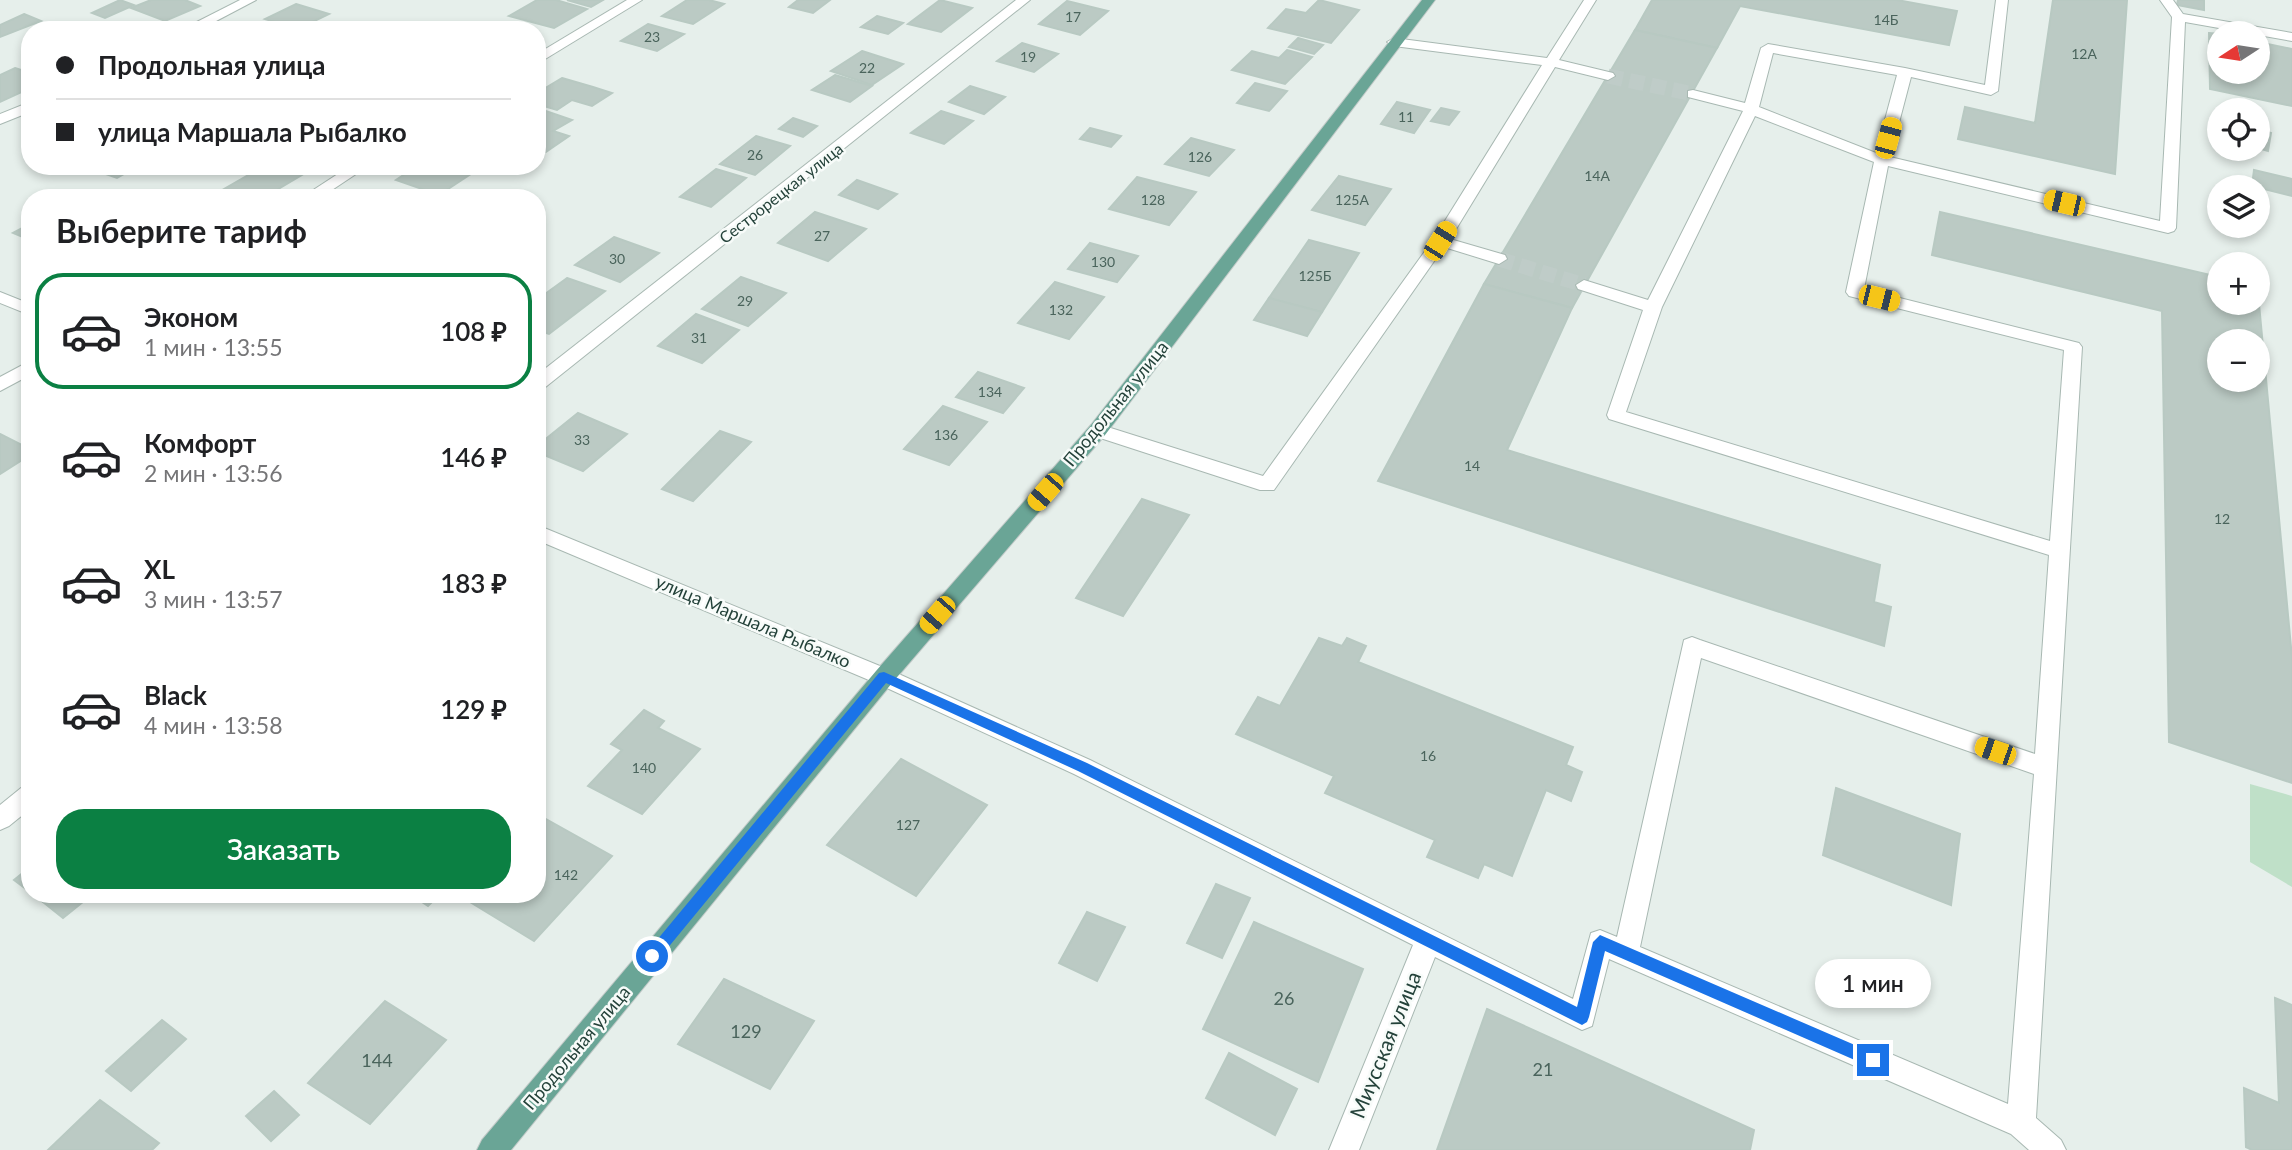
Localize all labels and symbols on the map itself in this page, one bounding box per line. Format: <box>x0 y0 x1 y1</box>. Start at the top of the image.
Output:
house number: 17 <box>1065 8 1081 25</box>
house number: 14Б <box>1874 11 1899 28</box>
north arrow <box>2207 21 2270 84</box>
house number: 23 <box>644 28 660 45</box>
house number: 12А <box>2071 45 2097 62</box>
house number: 19 <box>1020 48 1036 65</box>
house number: 22 <box>859 59 875 76</box>
house number: 11 <box>1398 108 1414 125</box>
car <box>1873 115 1904 161</box>
street label: Сестрорецкая улица <box>715 138 846 247</box>
house number: 26 <box>747 146 763 163</box>
house number: 126 <box>1188 148 1212 165</box>
house number: 14А <box>1584 167 1610 184</box>
car <box>2042 188 2087 218</box>
house number: 128 <box>1141 191 1165 208</box>
house number: 125А <box>1335 191 1369 208</box>
car <box>1420 218 1461 264</box>
house number: 27 <box>814 227 830 244</box>
house number: 30 <box>609 250 625 267</box>
house number: 130 <box>1091 253 1115 270</box>
house number: 125Б <box>1298 267 1332 284</box>
car <box>1857 283 1902 313</box>
house number: 29 <box>737 292 753 309</box>
house number: 132 <box>1049 301 1073 318</box>
house number: 31 <box>691 329 707 346</box>
street label: Продольная улица <box>1058 336 1172 470</box>
house number: 134 <box>978 383 1002 400</box>
house number: 136 <box>934 426 958 443</box>
house number: 33 <box>574 431 590 448</box>
house number: 14 <box>1464 457 1480 474</box>
car <box>1024 469 1067 515</box>
house number: 12 <box>2214 510 2230 527</box>
street label: улица Маршала Рыбалко <box>652 570 854 672</box>
car <box>916 592 959 638</box>
car <box>1972 734 2019 768</box>
house number: 16 <box>1420 747 1436 764</box>
house number: 140 <box>632 759 656 776</box>
house number: 127 <box>896 816 920 833</box>
house number: 142 <box>554 866 578 883</box>
route start <box>636 940 668 972</box>
callout: 1 мин <box>1815 958 1931 1007</box>
street label: Миусская улица <box>1344 967 1425 1122</box>
street label: Продольная улица <box>518 981 634 1114</box>
house number: 26 <box>1274 987 1294 1009</box>
house number: 129 <box>730 1020 762 1042</box>
route end <box>1857 1044 1889 1076</box>
house number: 144 <box>361 1049 393 1071</box>
house number: 21 <box>1533 1058 1553 1080</box>

